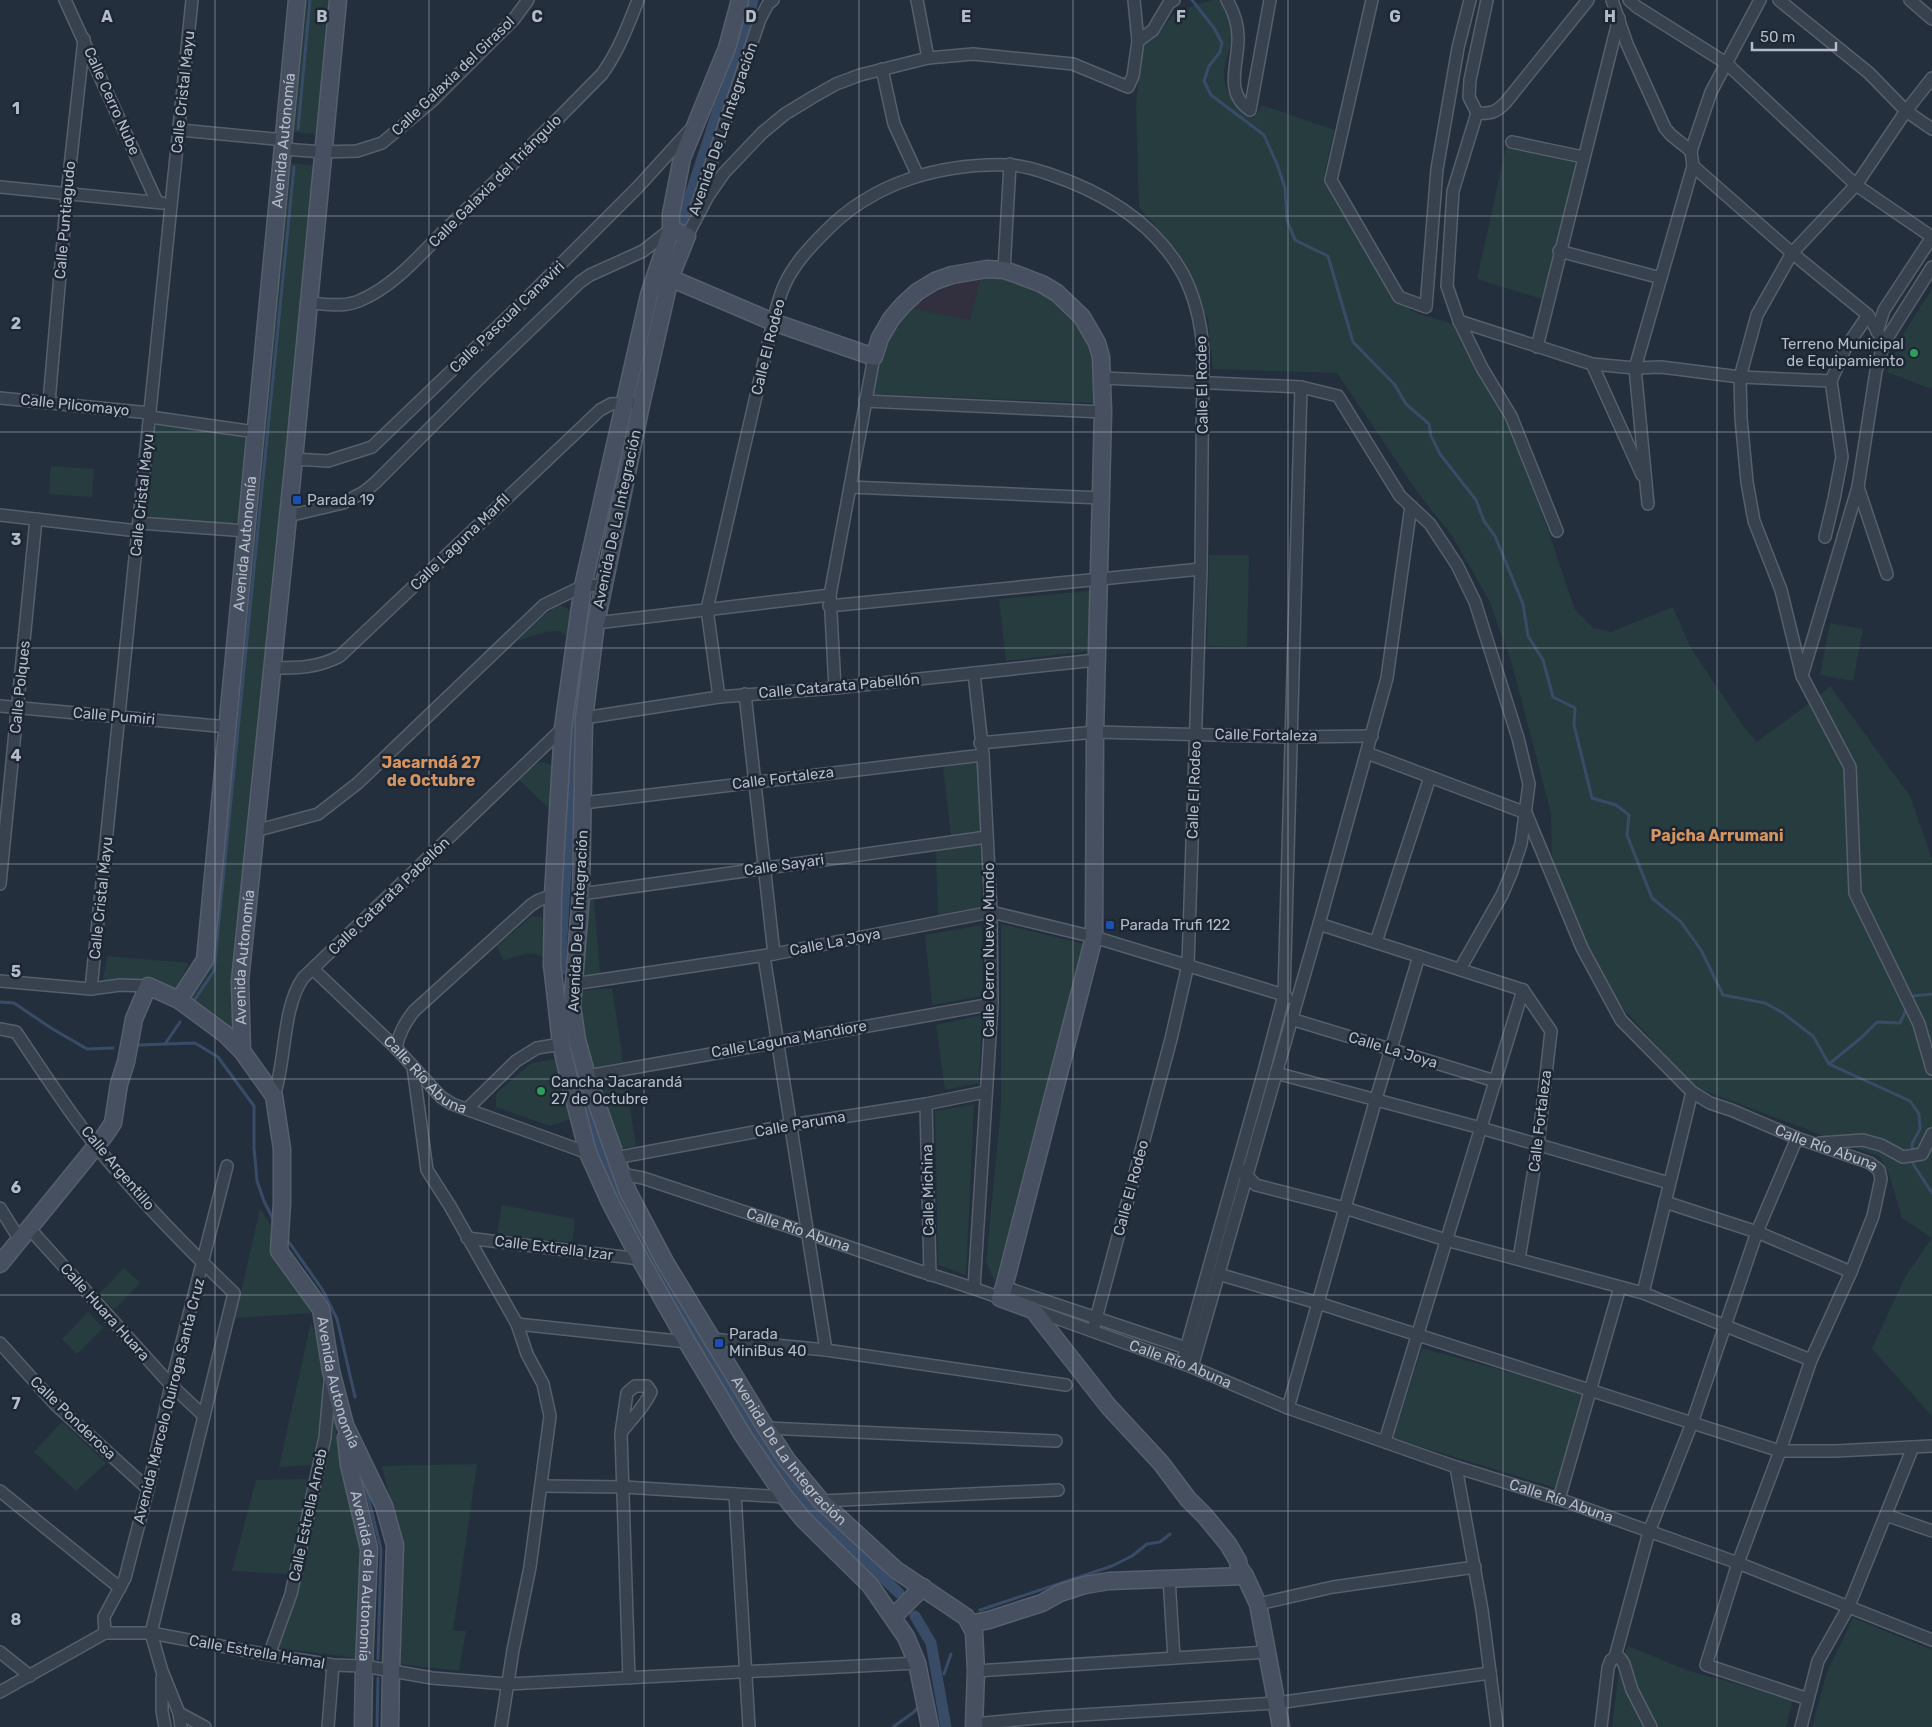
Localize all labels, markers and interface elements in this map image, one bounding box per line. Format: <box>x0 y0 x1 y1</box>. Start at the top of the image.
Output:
text: A <box>101 7 113 26</box>
text: B <box>316 7 328 26</box>
text: C <box>531 7 543 26</box>
text: D <box>745 7 757 26</box>
text: E <box>961 7 971 26</box>
text: F <box>1176 7 1186 26</box>
text: G <box>1389 7 1401 26</box>
text: H <box>1604 7 1616 26</box>
street label: Calle Galaxia del Girasol <box>388 13 518 139</box>
scale bar <box>1752 20 1836 52</box>
text: 50 m <box>1760 28 1795 46</box>
street label: Calle Cristal Mayu <box>168 30 198 154</box>
street label: Avenida De La Integración <box>685 40 761 218</box>
street label: Calle Cerro Nube <box>80 44 144 158</box>
street label: Avenida Autonomía <box>268 72 299 209</box>
text: 1 <box>12 99 20 118</box>
street label: Calle Galaxia del Triángulo <box>425 111 565 251</box>
street label: Calle Puntiagudo <box>51 160 79 280</box>
street label: Calle Pascual Canaviri <box>446 257 568 377</box>
street label: Calle El Rodeo <box>747 297 789 397</box>
text: 2 <box>11 314 21 333</box>
place label: Terreno Municipal de Equipamiento <box>1781 335 1904 370</box>
street label: Calle El Rodeo <box>1192 336 1212 434</box>
marker: Terreno Municipal de Equipamiento <box>1908 347 1920 359</box>
street label: Calle Pilcomayo <box>20 390 130 420</box>
street label: Avenida De La Integración <box>589 428 645 610</box>
street label: Calle Cristal Mayu <box>127 433 157 557</box>
street label: Avenida Autonomía <box>229 475 260 612</box>
street label: Calle Laguna Marfil <box>407 490 513 594</box>
place label: Parada 19 <box>307 491 375 509</box>
marker: Parada 19 <box>291 494 303 506</box>
text: 3 <box>11 530 21 549</box>
street label: Calle Polques <box>6 639 34 734</box>
street label: Calle Catarata Pabellón <box>758 670 920 702</box>
street label: Calle Pumiri <box>72 703 156 729</box>
street label: Calle Fortaleza <box>1215 725 1317 745</box>
street label: Calle El Rodeo <box>1183 741 1205 839</box>
text: 4 <box>11 746 22 765</box>
district label: Jacarndá 27 de Octubre <box>381 753 481 790</box>
street label: Calle Fortaleza <box>731 763 835 793</box>
district label: Pajcha Arrumani <box>1651 826 1783 845</box>
street label: Avenida De La Integración <box>564 830 592 1012</box>
street label: Calle Catarata Pabellón <box>325 833 453 959</box>
street label: Calle Cristal Mayu <box>86 836 116 960</box>
street label: Calle Sayari <box>743 850 825 880</box>
street label: Calle Cerro Nuevo Mundo <box>980 862 998 1038</box>
street label: Avenida Autonomía <box>231 889 258 1025</box>
place label: Parada Trufi 122 <box>1120 916 1230 934</box>
marker: Parada Trufi 122 <box>1104 919 1116 931</box>
street label: Calle La Joya <box>788 924 882 960</box>
text: 5 <box>11 962 21 981</box>
street label: Calle Laguna Mandiore <box>710 1016 868 1062</box>
street label: Calle La Joya <box>1346 1028 1440 1072</box>
street label: Calle Río Abuna <box>380 1032 469 1118</box>
street label: Calle Fortaleza <box>1525 1069 1555 1173</box>
place label: Cancha Jacarandá 27 de Octubre <box>551 1073 682 1108</box>
marker: Cancha Jacarandá 27 de Octubre <box>535 1085 547 1097</box>
street label: Calle Paruma <box>753 1107 847 1141</box>
street label: Calle Río Abuna <box>1772 1121 1882 1175</box>
street label: Calle Argentillo <box>77 1122 159 1214</box>
street label: Calle El Rodeo <box>1110 1138 1152 1238</box>
street label: Calle Michina <box>918 1144 938 1236</box>
text: 6 <box>11 1178 21 1197</box>
street label: Calle Río Abuna <box>744 1204 853 1256</box>
street label: Calle Extrella Izar <box>494 1232 615 1264</box>
street label: Calle Huara Huara <box>56 1260 154 1364</box>
street label: Avenida Marcelo Quiroga Santa Cruz <box>130 1276 208 1526</box>
street label: Avenida Autonomía <box>313 1315 364 1451</box>
place label: Parada MiniBus 40 <box>729 1325 806 1360</box>
street label: Calle Río Abuna <box>1127 1336 1234 1392</box>
marker: Parada MiniBus 40 <box>713 1337 725 1349</box>
street label: Calle Ponderosa <box>26 1373 120 1463</box>
street label: Avenida De La Integración <box>728 1373 850 1529</box>
text: 7 <box>11 1394 21 1413</box>
street label: Calle Estrella Arneb <box>285 1447 331 1583</box>
street label: Calle Río Abuna <box>1507 1475 1616 1527</box>
street label: Avenida de la Autonomía <box>346 1489 378 1662</box>
text: 8 <box>11 1610 22 1629</box>
street label: Calle Estrella Hamal <box>188 1631 326 1673</box>

